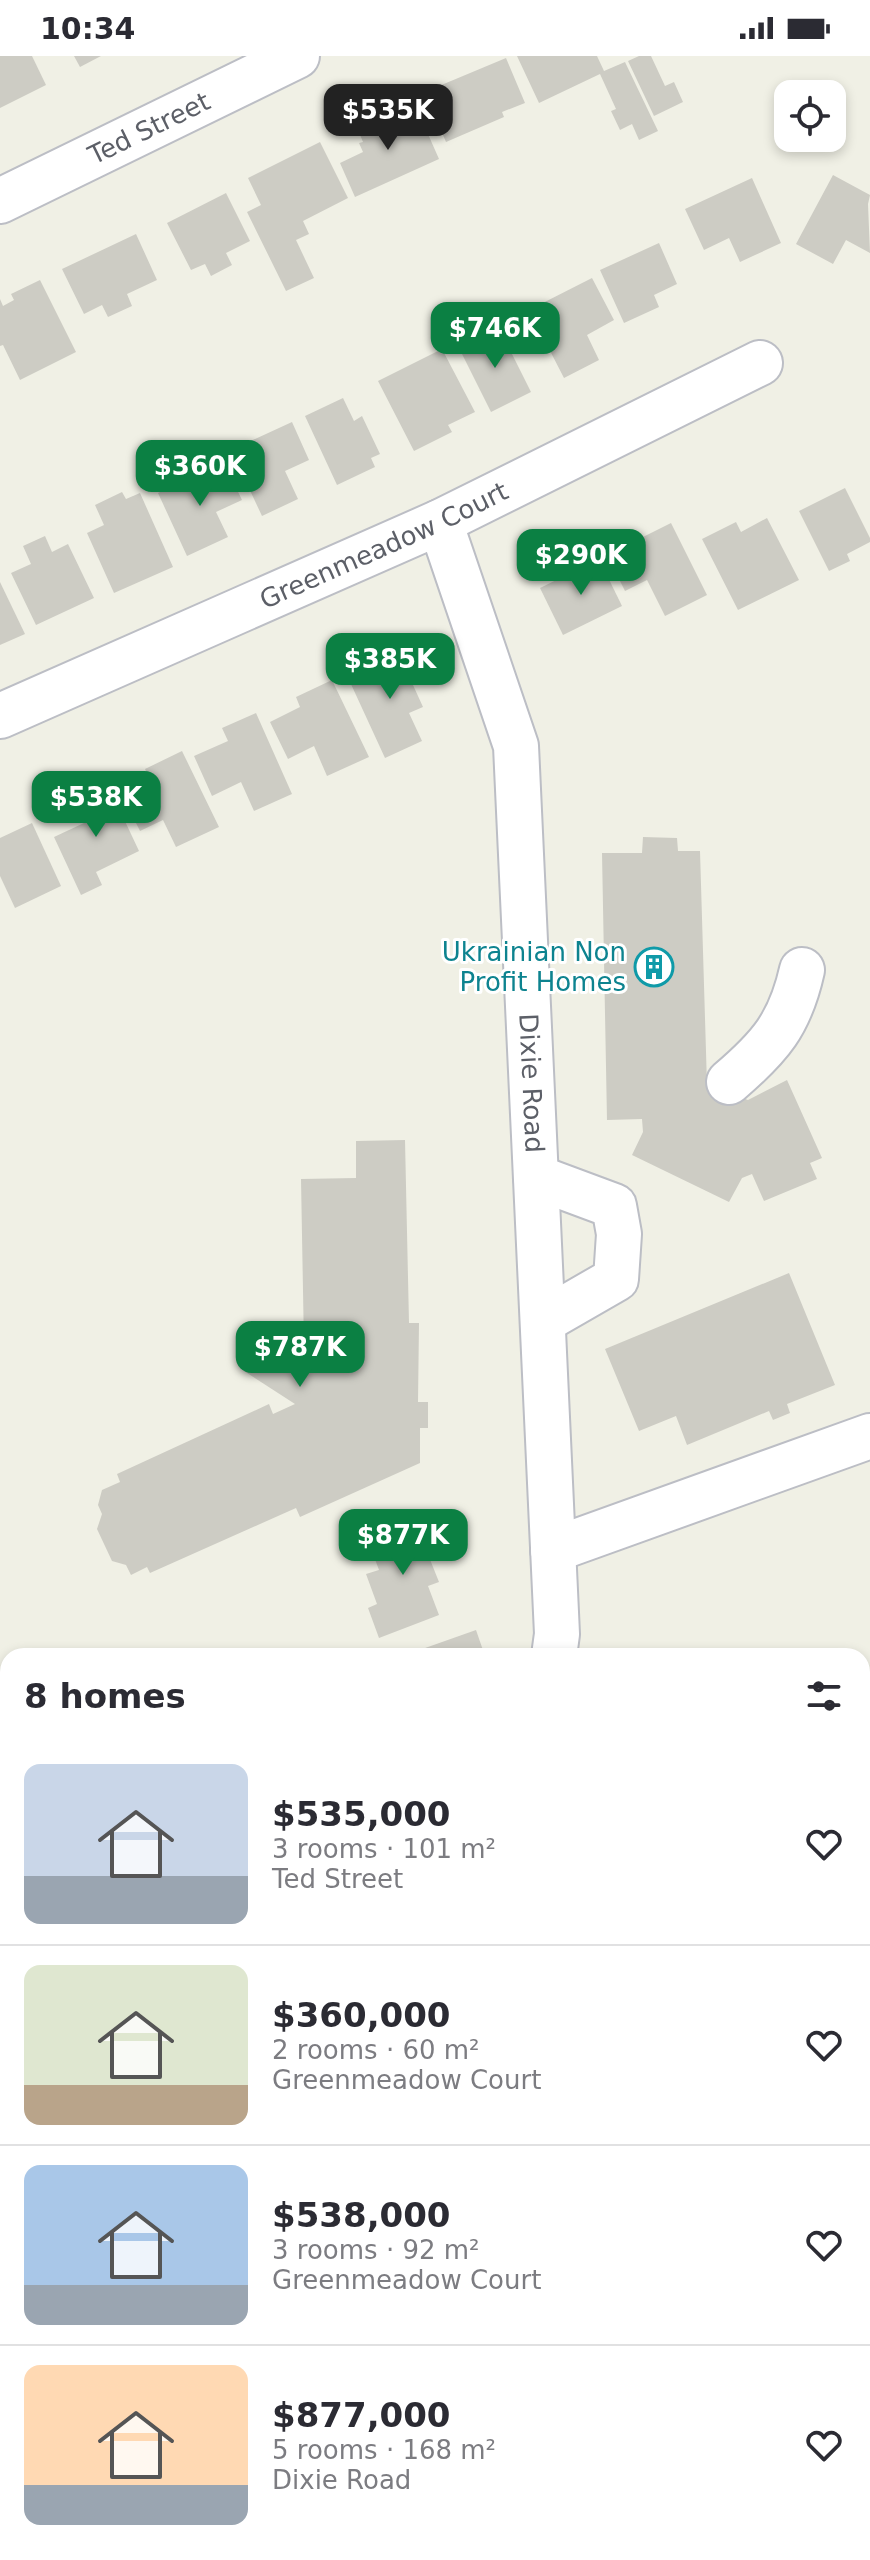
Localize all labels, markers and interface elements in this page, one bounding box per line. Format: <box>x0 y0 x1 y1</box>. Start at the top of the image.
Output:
text: 10:34 <box>40 11 136 46</box>
map controls <box>774 80 846 152</box>
button: locate <box>774 80 846 152</box>
pin: $535K <box>332 84 444 152</box>
street label: Ted Street <box>83 86 215 171</box>
text: $535K <box>342 95 434 125</box>
pin: $746K <box>439 302 551 370</box>
text: $746K <box>449 313 541 343</box>
pin: $360K <box>144 440 256 508</box>
text: $360K <box>154 451 246 481</box>
street label: Greenmeadow Court <box>255 476 513 615</box>
pin: $290K <box>525 529 637 597</box>
text: $290K <box>535 540 627 570</box>
pin: $385K <box>334 633 446 701</box>
text: $385K <box>344 644 436 674</box>
pin: $538K <box>40 771 152 839</box>
text: $538K <box>50 782 142 812</box>
place label: Ukrainian Non Profit Homes <box>442 937 626 997</box>
building icon: Ukrainian Non Profit Homes <box>633 946 675 988</box>
street label: Dixie Road <box>513 1013 550 1153</box>
pin: $787K <box>244 1321 356 1389</box>
text: $787K <box>254 1332 346 1362</box>
pin: $877K <box>347 1509 459 1577</box>
text: $877K <box>357 1520 449 1550</box>
icon: filters <box>802 1674 846 1718</box>
text: 8 homes <box>24 1676 186 1716</box>
text: $535,000 <box>272 1794 451 1834</box>
icon: home <box>88 1796 184 1892</box>
icon: heart <box>802 1822 846 1866</box>
text: 3 rooms · 101 m² <box>272 1834 496 1864</box>
text: Ted Street <box>272 1864 403 1894</box>
text: $360,000 <box>272 1995 451 2035</box>
icon: home <box>88 1997 184 2093</box>
icon: heart <box>802 2023 846 2067</box>
text: 2 rooms · 60 m² <box>272 2035 480 2065</box>
text: Greenmeadow Court <box>272 2065 541 2095</box>
text: $538,000 <box>272 2195 451 2235</box>
icon: home <box>88 2197 184 2293</box>
icon: heart <box>802 2223 846 2267</box>
text: 3 rooms · 92 m² <box>272 2235 480 2265</box>
text: Greenmeadow Court <box>272 2265 541 2295</box>
text: $877,000 <box>272 2395 451 2435</box>
icon: home <box>88 2397 184 2493</box>
icon: heart <box>802 2423 846 2467</box>
text: 5 rooms · 168 m² <box>272 2435 496 2465</box>
text: Dixie Road <box>272 2465 411 2495</box>

